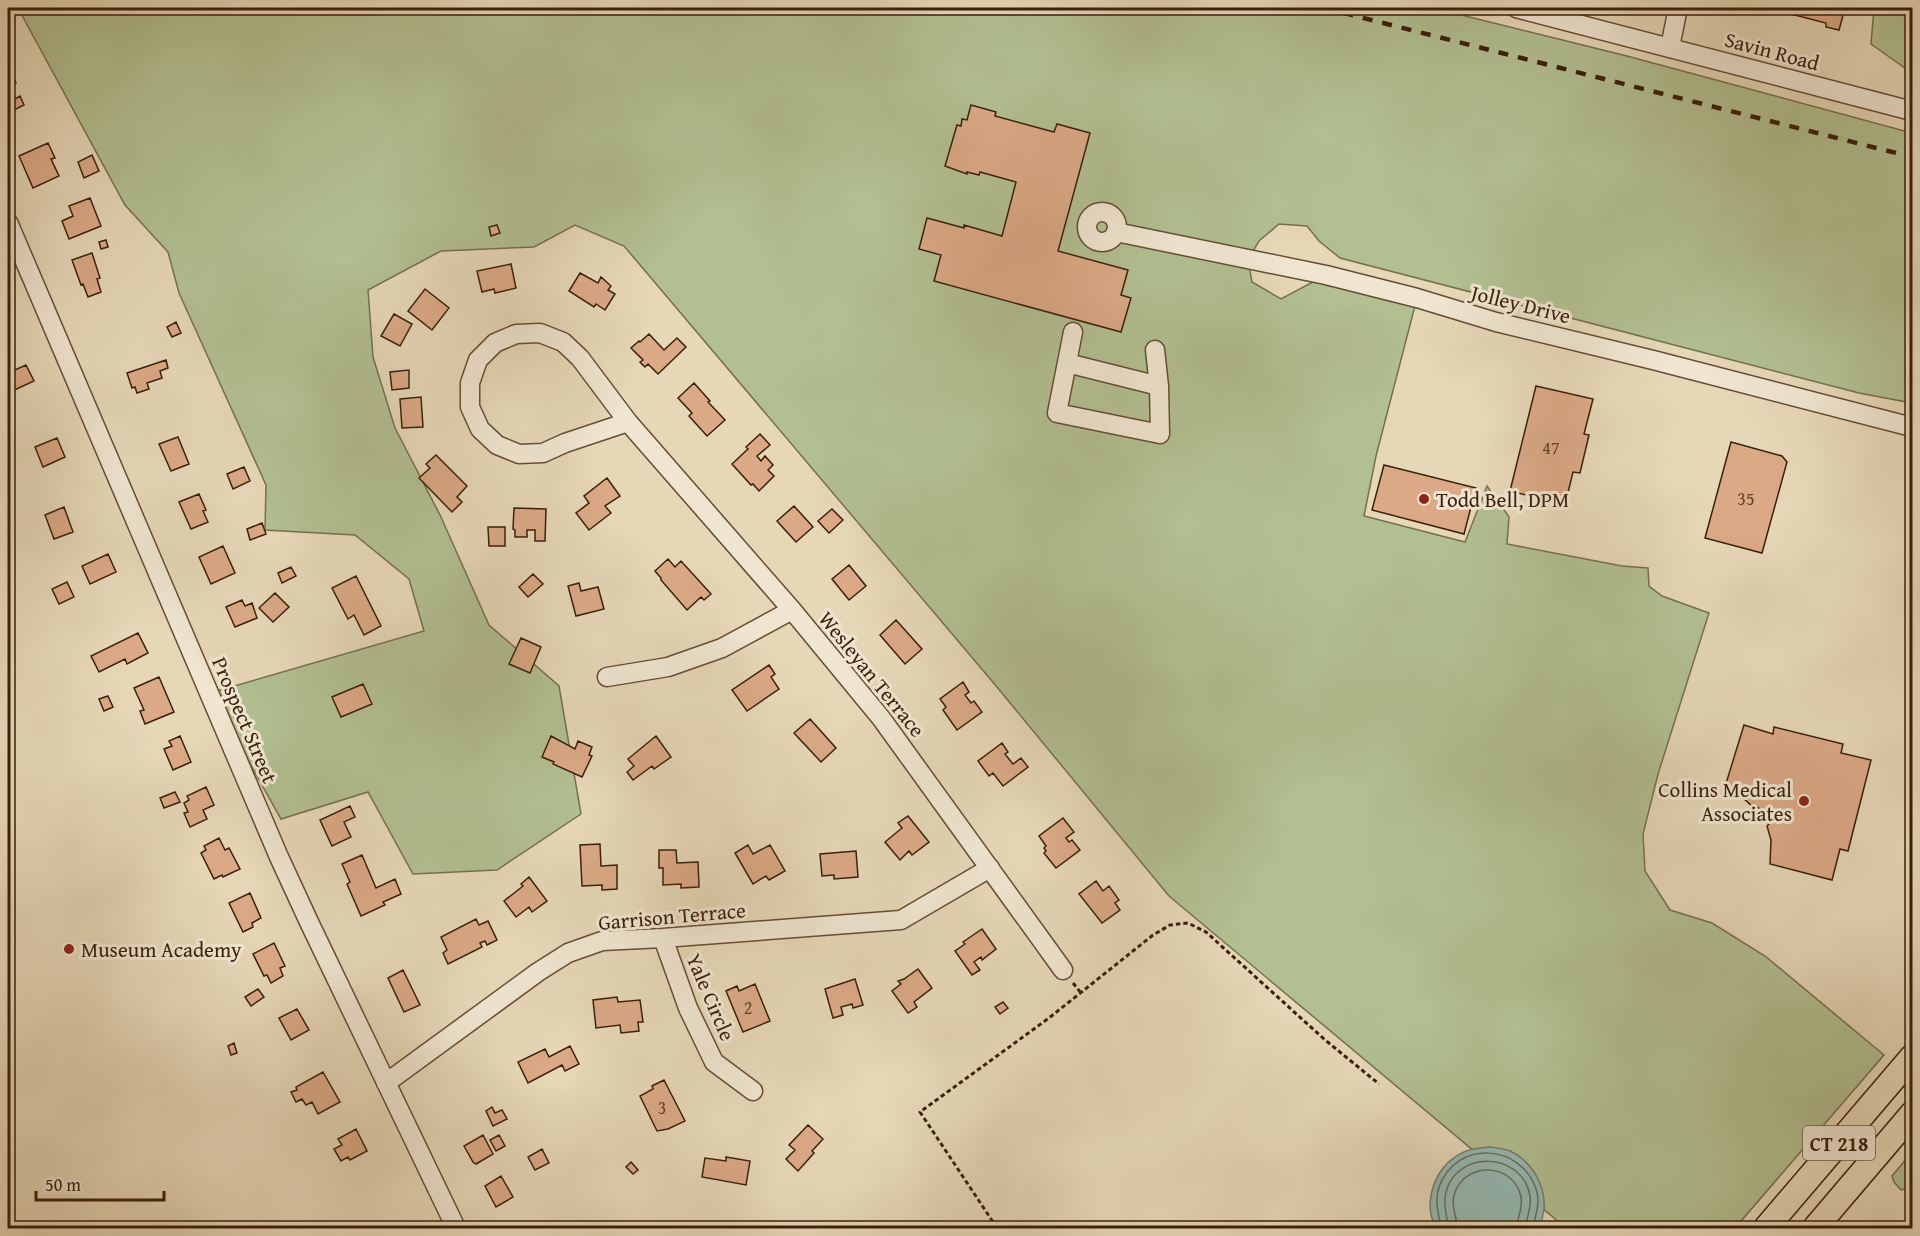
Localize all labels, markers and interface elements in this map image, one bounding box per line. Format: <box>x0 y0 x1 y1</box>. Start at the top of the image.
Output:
street label: Savin Road <box>1721 24 1823 79</box>
street label: Jolley Drive <box>1465 276 1574 331</box>
house number: 47 <box>1542 434 1560 461</box>
place label: Todd Bell, DPM <box>1436 484 1569 515</box>
house number: 35 <box>1737 485 1755 512</box>
marker: Todd Bell, DPM <box>1417 492 1431 506</box>
street label: Wesleyan Terrace <box>811 604 933 744</box>
street label: Prospect Street <box>204 652 286 788</box>
place label: Collins Medical Associates <box>1658 774 1792 829</box>
marker: Collins Medical Associates <box>1797 794 1811 808</box>
street label: Garrison Terrace <box>597 894 747 938</box>
place label: Museum Academy <box>81 934 242 965</box>
marker: Museum Academy <box>62 942 76 956</box>
street label: Yale Circle <box>679 949 743 1046</box>
house number: 2 <box>744 994 752 1021</box>
house number: 3 <box>658 1094 666 1121</box>
road number: CT 218 <box>1803 1126 1875 1160</box>
scale bar <box>36 1164 164 1202</box>
text: 50 m <box>45 1171 81 1198</box>

